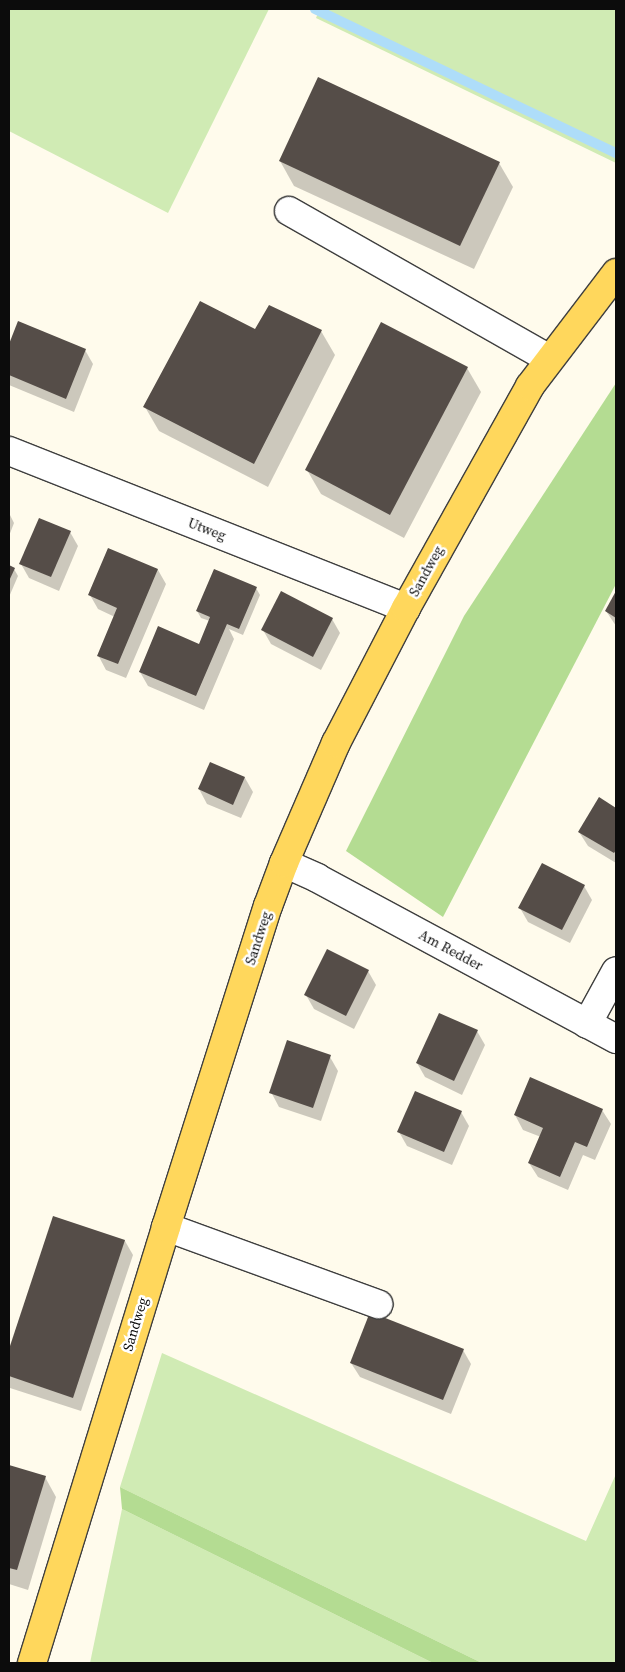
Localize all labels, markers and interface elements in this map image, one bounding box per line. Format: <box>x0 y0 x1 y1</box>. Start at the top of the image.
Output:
street label: Utweg <box>186 514 228 544</box>
street label: Sandweg <box>405 543 447 599</box>
street label: Sandweg <box>241 909 275 967</box>
street label: Am Redder <box>416 926 486 974</box>
street label: Sandweg <box>119 1295 151 1353</box>

